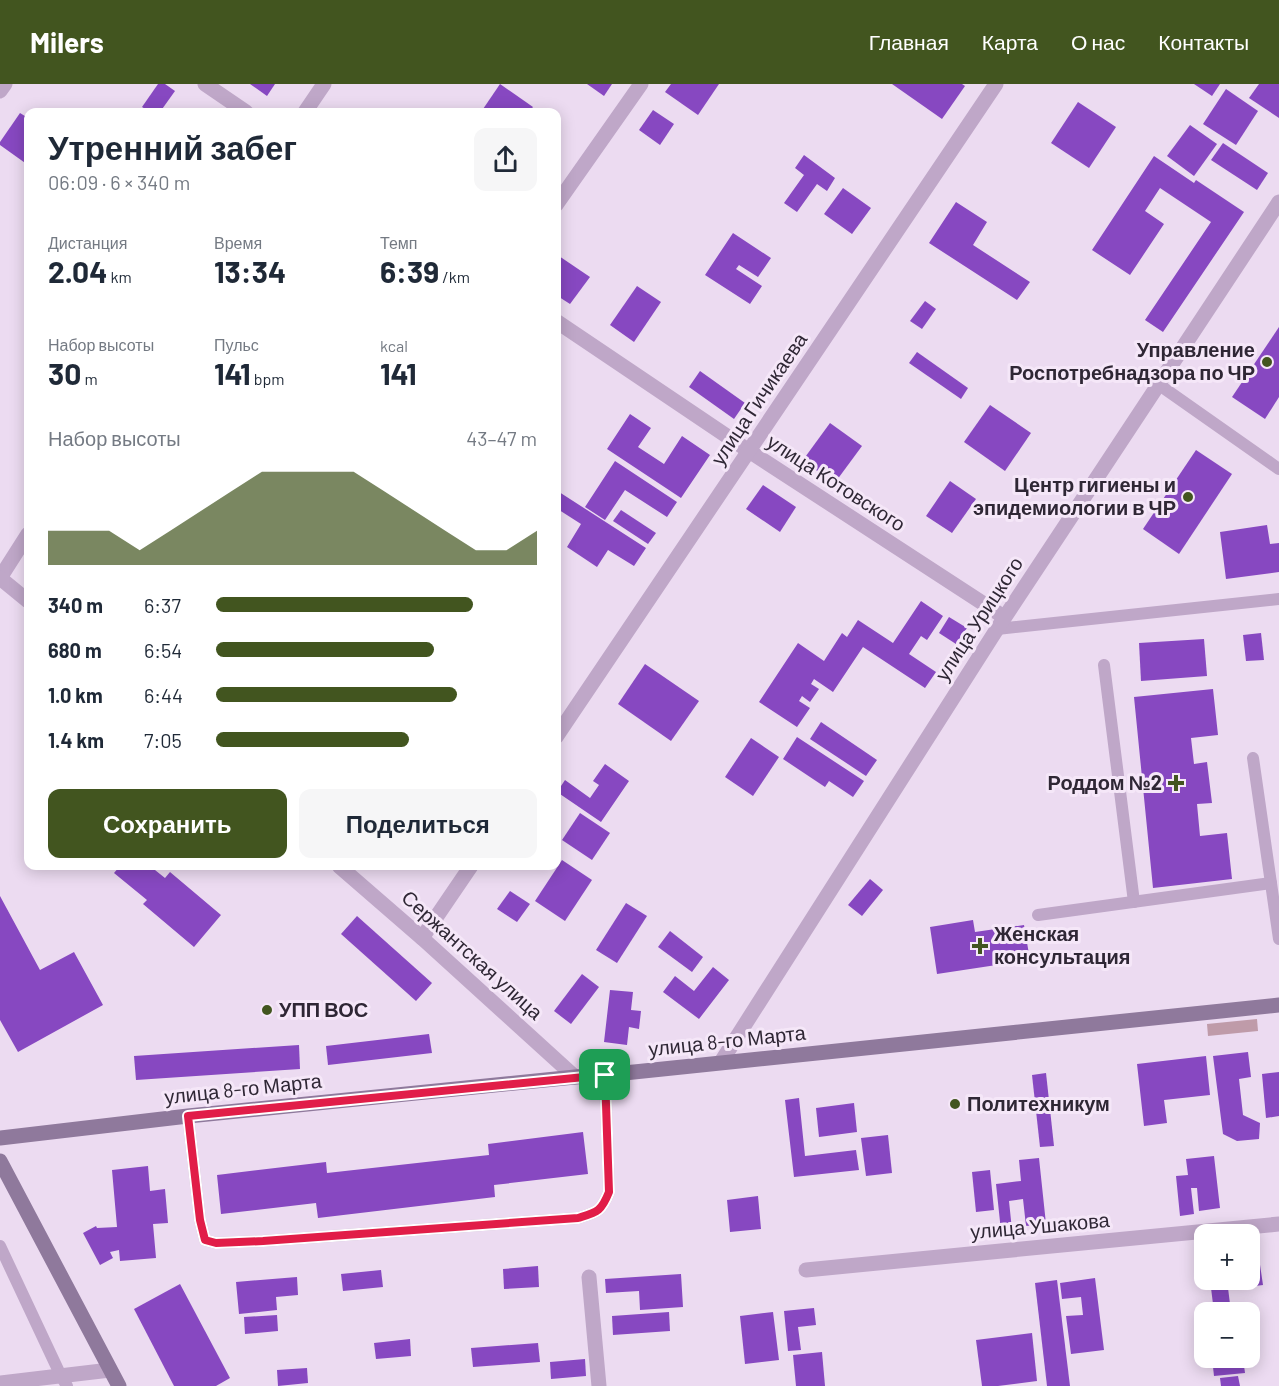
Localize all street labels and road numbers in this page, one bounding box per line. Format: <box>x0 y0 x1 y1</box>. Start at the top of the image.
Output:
street label: улица Гичикаева <box>705 327 812 469</box>
street label: улица Котовского <box>763 429 910 536</box>
street label: улица Урицкого <box>929 552 1027 685</box>
street label: Сержантская улица <box>397 885 549 1024</box>
street label: улица 8-го Марта <box>647 1020 808 1060</box>
street label: улица 8-го Марта <box>163 1068 324 1108</box>
street label: улица Ушакова <box>969 1207 1111 1243</box>

